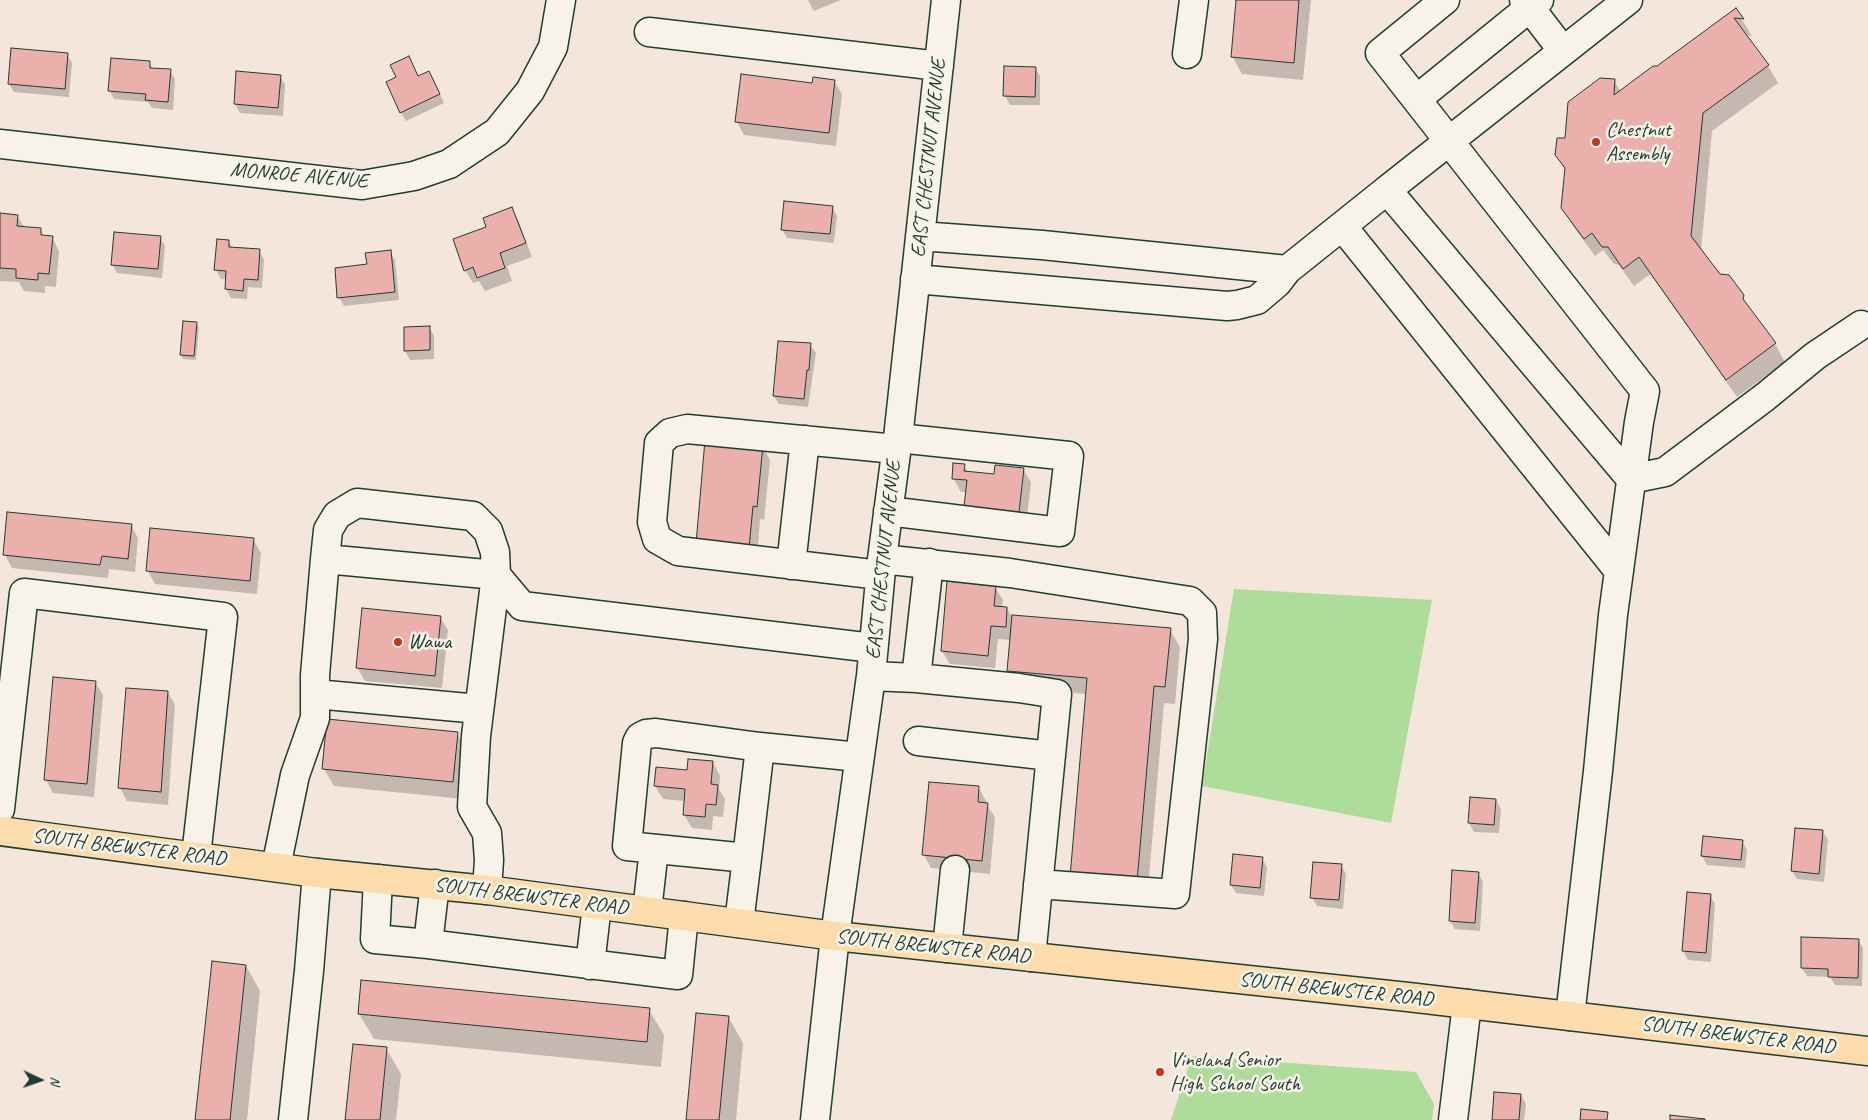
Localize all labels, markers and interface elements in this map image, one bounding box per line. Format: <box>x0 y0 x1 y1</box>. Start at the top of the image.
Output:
street label: EAST CHESTNUT AVENUE <box>906 58 952 258</box>
place label: Chestnut Assembly <box>1606 117 1671 167</box>
marker: Chestnut Assembly <box>1590 136 1602 148</box>
street label: MONROE AVENUE <box>229 157 369 195</box>
street label: EAST CHESTNUT AVENUE <box>861 460 907 660</box>
place label: Wawa <box>408 629 451 655</box>
marker: Wawa <box>392 636 404 648</box>
street label: SOUTH BREWSTER ROAD <box>31 824 227 872</box>
street label: SOUTH BREWSTER ROAD <box>433 873 629 921</box>
street label: SOUTH BREWSTER ROAD <box>835 924 1031 970</box>
street label: SOUTH BREWSTER ROAD <box>1238 967 1434 1013</box>
street label: SOUTH BREWSTER ROAD <box>1640 1012 1836 1060</box>
place label: Vineland Senior High School South <box>1170 1047 1300 1097</box>
north arrow <box>15 1055 65 1105</box>
marker: Vineland Senior High School South <box>1154 1066 1166 1078</box>
text: N <box>47 1076 64 1086</box>

